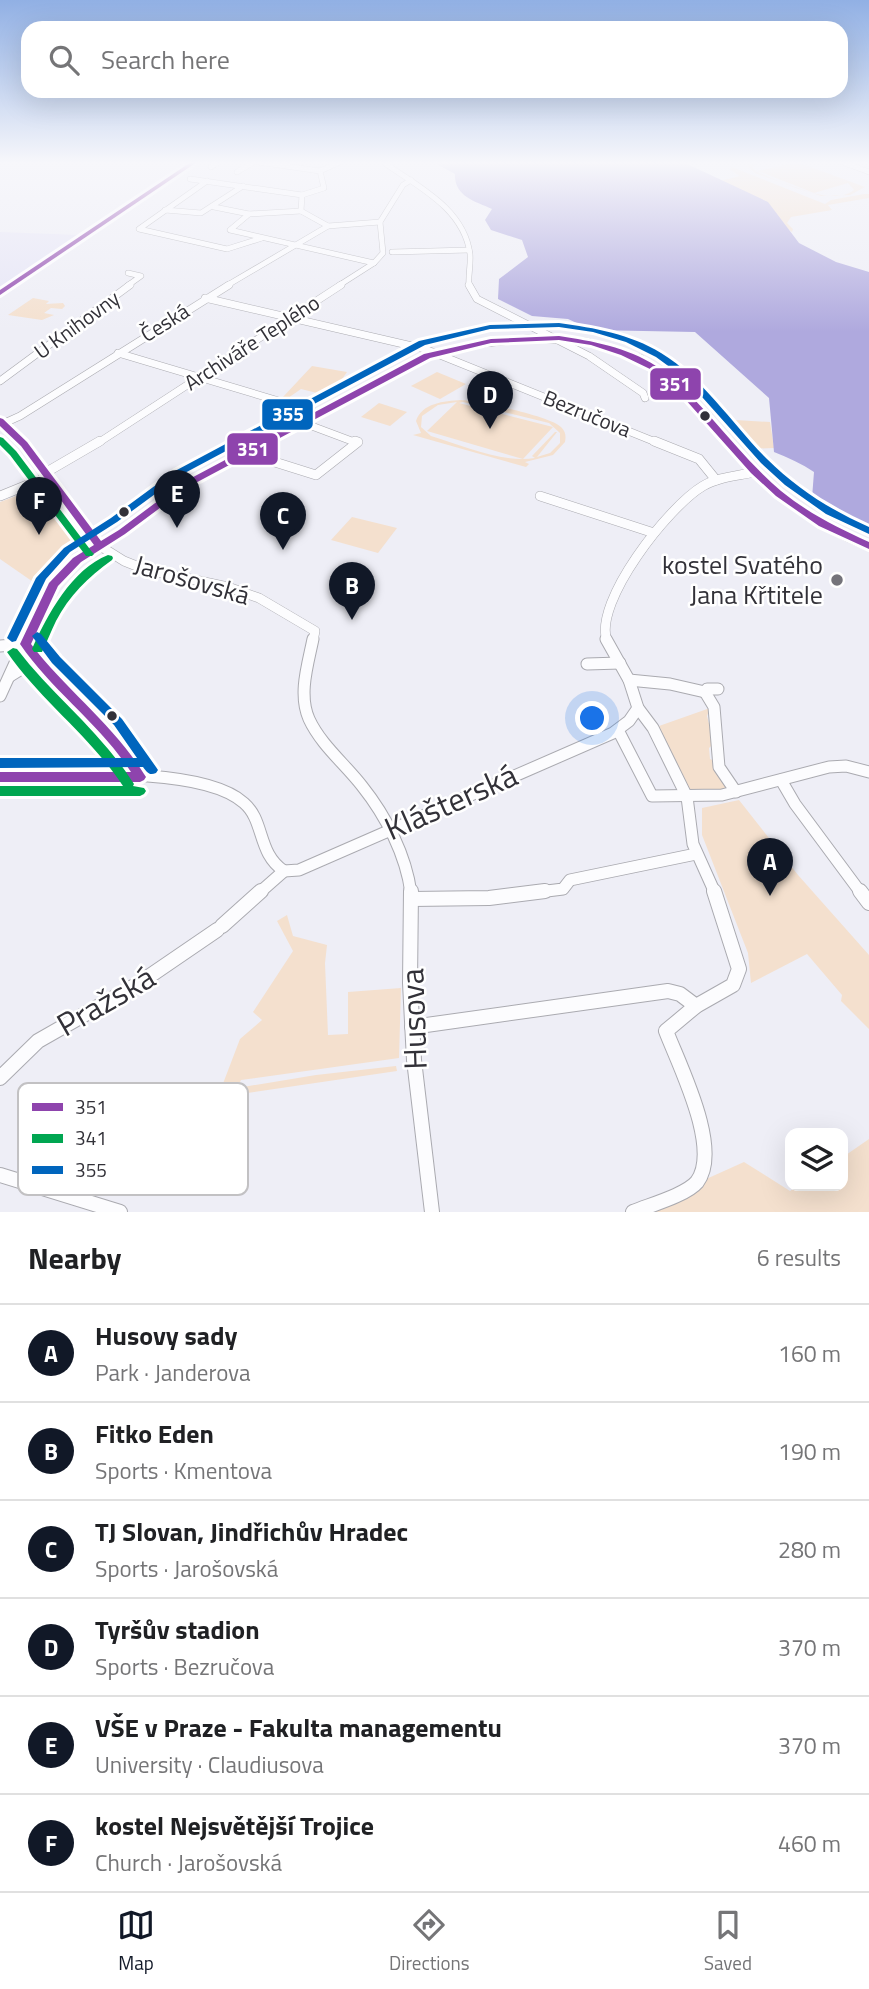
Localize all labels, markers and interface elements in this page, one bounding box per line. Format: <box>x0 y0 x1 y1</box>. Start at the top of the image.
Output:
search box <box>21 21 848 98</box>
text: Search here <box>101 40 230 79</box>
icon: search <box>45 41 83 79</box>
street label: U Knihovny <box>27 282 126 366</box>
street label: Archiváře Teplého <box>177 286 326 398</box>
street label: Česká <box>134 295 195 350</box>
line badge: 351 <box>649 367 702 401</box>
text: 351 <box>659 369 691 398</box>
pin: D <box>467 371 513 429</box>
street label: Bezručova <box>539 381 636 445</box>
line badge: 355 <box>261 398 314 431</box>
text: 355 <box>272 399 304 428</box>
unlabelled marker <box>698 409 712 423</box>
line badge: 351 <box>226 432 279 466</box>
text: 351 <box>237 434 269 463</box>
pin: E <box>154 470 200 528</box>
pin: F <box>16 477 62 535</box>
pin: C <box>260 492 306 550</box>
unlabelled marker <box>117 505 131 519</box>
street label: Jarošovská <box>130 544 254 615</box>
place label: kostel Svatého Jana Křtitele <box>662 545 823 614</box>
pin: B <box>329 562 375 620</box>
marker: kostel Svatého Jana Křtitele <box>829 572 845 588</box>
your location <box>575 701 609 735</box>
unlabelled marker <box>105 709 119 723</box>
street label: Klášterská <box>376 750 525 852</box>
pin: A <box>747 838 793 896</box>
street label: Pražská <box>47 953 164 1048</box>
street label: Husova <box>387 968 439 1070</box>
legend <box>18 1083 248 1195</box>
text: 351 <box>75 1092 107 1121</box>
text: 341 <box>75 1123 107 1152</box>
map controls <box>785 1128 848 1191</box>
button: layers <box>785 1128 848 1191</box>
text: 355 <box>75 1155 107 1184</box>
text: Nearby <box>28 1235 121 1281</box>
text: 6 results <box>757 1240 841 1275</box>
text: Husovy sady <box>95 1316 237 1355</box>
text: A <box>44 1336 58 1371</box>
text: 160 m <box>778 1336 841 1371</box>
text: Park · Janderova <box>95 1355 251 1390</box>
text: Fitko Eden <box>95 1414 214 1453</box>
text: B <box>44 1434 58 1469</box>
text: 190 m <box>778 1434 841 1469</box>
text: Sports · Kmentova <box>95 1453 272 1488</box>
text: TJ Slovan, Jindřichův Hradec <box>95 1512 408 1551</box>
text: C <box>45 1532 57 1567</box>
text: 280 m <box>778 1532 841 1567</box>
text: Sports · Jarošovská <box>95 1551 278 1586</box>
text: Tyršův stadion <box>95 1610 260 1649</box>
text: D <box>44 1630 58 1665</box>
text: 370 m <box>778 1630 841 1665</box>
text: Sports · Bezručova <box>95 1649 274 1684</box>
text: VŠE v Praze - Fakulta managementu <box>95 1708 502 1747</box>
text: E <box>45 1728 57 1763</box>
text: 370 m <box>778 1728 841 1763</box>
text: University · Claudiusova <box>95 1747 324 1782</box>
text: kostel Nejsvětější Trojice <box>95 1806 374 1845</box>
text: F <box>45 1826 57 1861</box>
text: 460 m <box>778 1826 841 1861</box>
text: Church · Jarošovská <box>95 1845 282 1880</box>
tab: Map <box>117 1906 155 1977</box>
tab: Directions <box>389 1906 470 1977</box>
tab: Saved <box>704 1906 752 1977</box>

